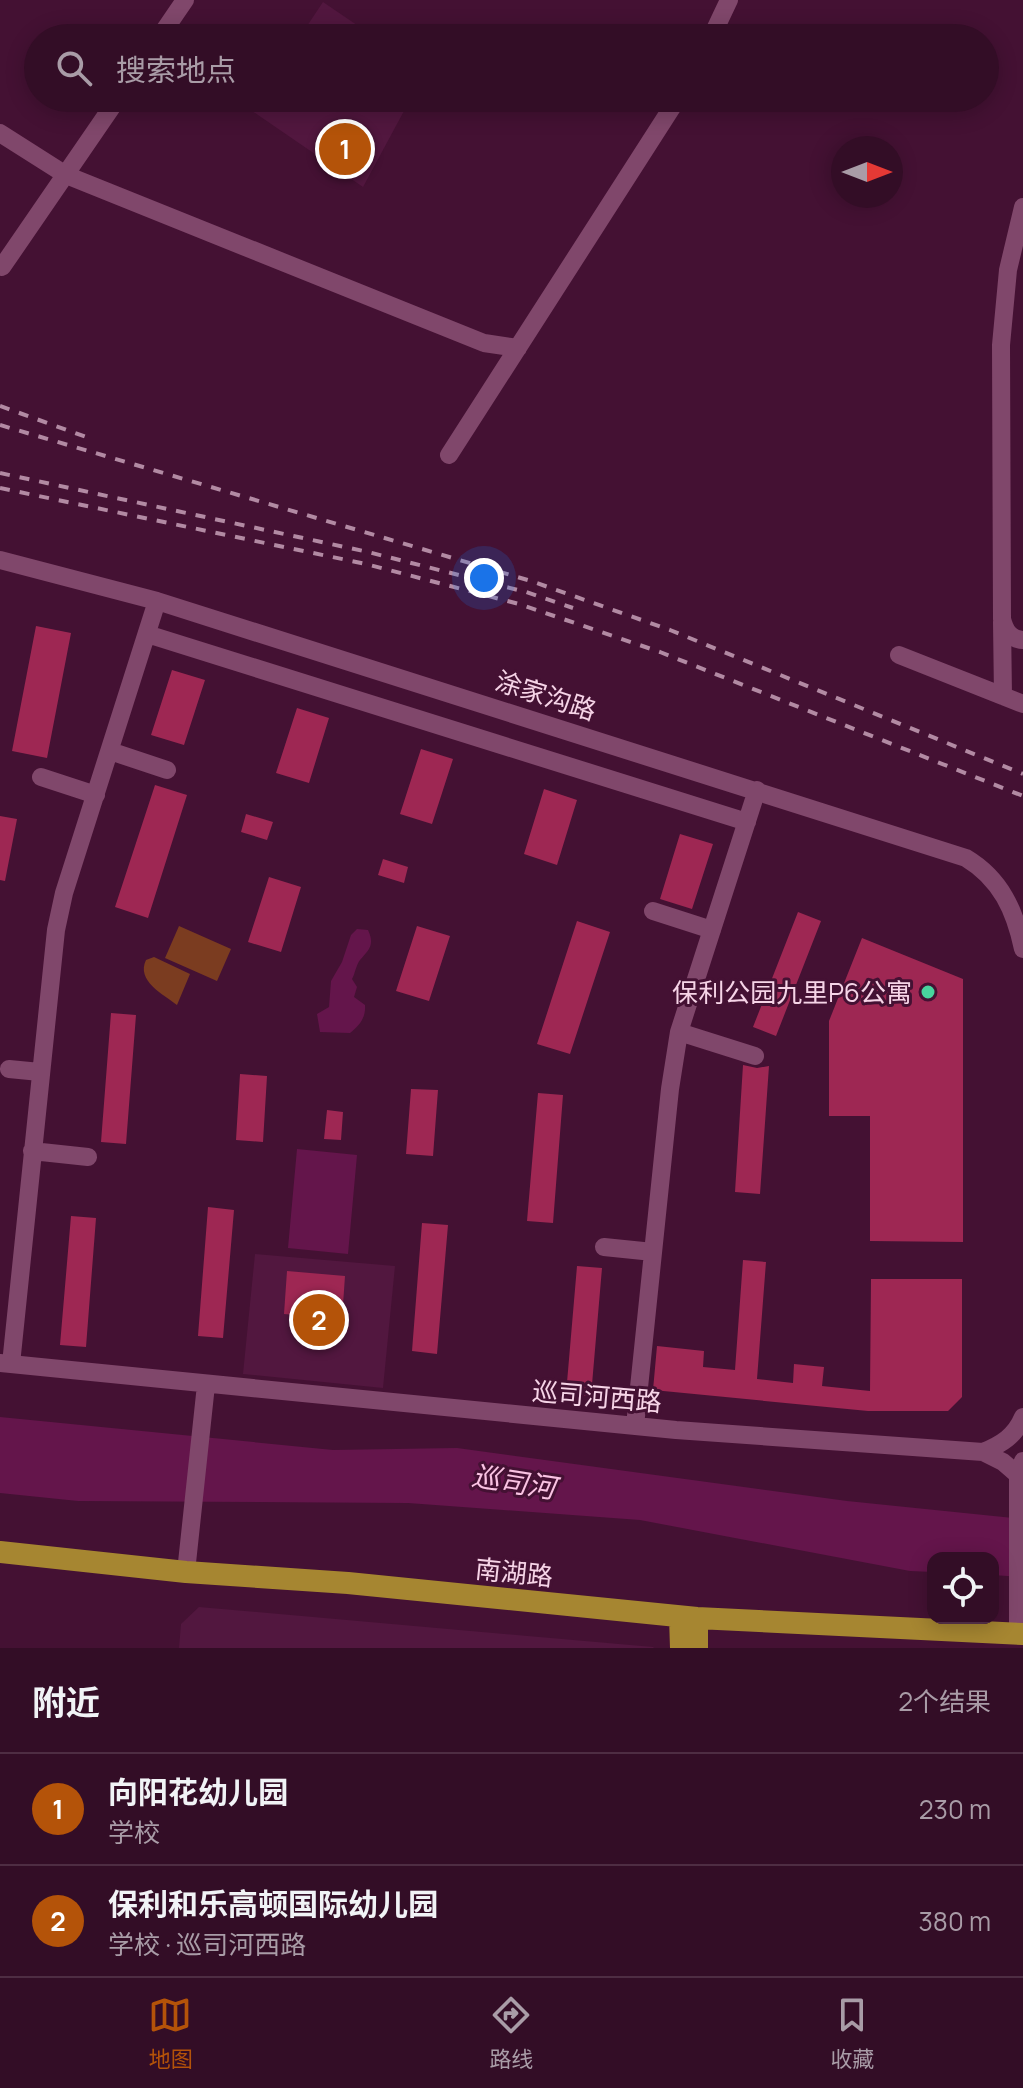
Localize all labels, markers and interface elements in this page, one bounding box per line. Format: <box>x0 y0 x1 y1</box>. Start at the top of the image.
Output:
search box <box>24 24 999 112</box>
icon: search <box>52 46 96 90</box>
text: 搜索地点 <box>116 49 236 90</box>
pin: 1 <box>319 119 371 179</box>
north arrow <box>831 136 903 208</box>
your location <box>464 558 504 598</box>
street label: 涂家沟路 <box>491 662 601 728</box>
place label: 保利公园九里P6公寓 <box>672 974 912 1010</box>
marker: 保利公园九里P6公寓 <box>919 983 937 1001</box>
pin: 2 <box>293 1290 345 1350</box>
street label: 巡司河西路 <box>531 1372 663 1420</box>
water label: 巡司河 <box>470 1456 563 1507</box>
street label: 南湖路 <box>473 1550 555 1594</box>
map controls <box>927 1552 999 1624</box>
button: locate <box>927 1552 999 1624</box>
text: 附近 <box>32 1679 100 1725</box>
text: 2个结果 <box>898 1683 991 1719</box>
text: 向阳花幼儿园 <box>108 1771 288 1812</box>
text: 1 <box>52 1791 64 1827</box>
text: 230 m <box>919 1791 991 1827</box>
text: 学校 <box>108 1814 160 1850</box>
text: 保利和乐高顿国际幼儿园 <box>108 1883 438 1924</box>
text: 2 <box>50 1903 66 1939</box>
text: 380 m <box>918 1903 991 1939</box>
text: 学校 · 巡司河西路 <box>108 1926 306 1962</box>
tab: 地图 <box>148 1993 193 2074</box>
tab: 路线 <box>489 1993 534 2074</box>
tab: 收藏 <box>830 1993 875 2074</box>

